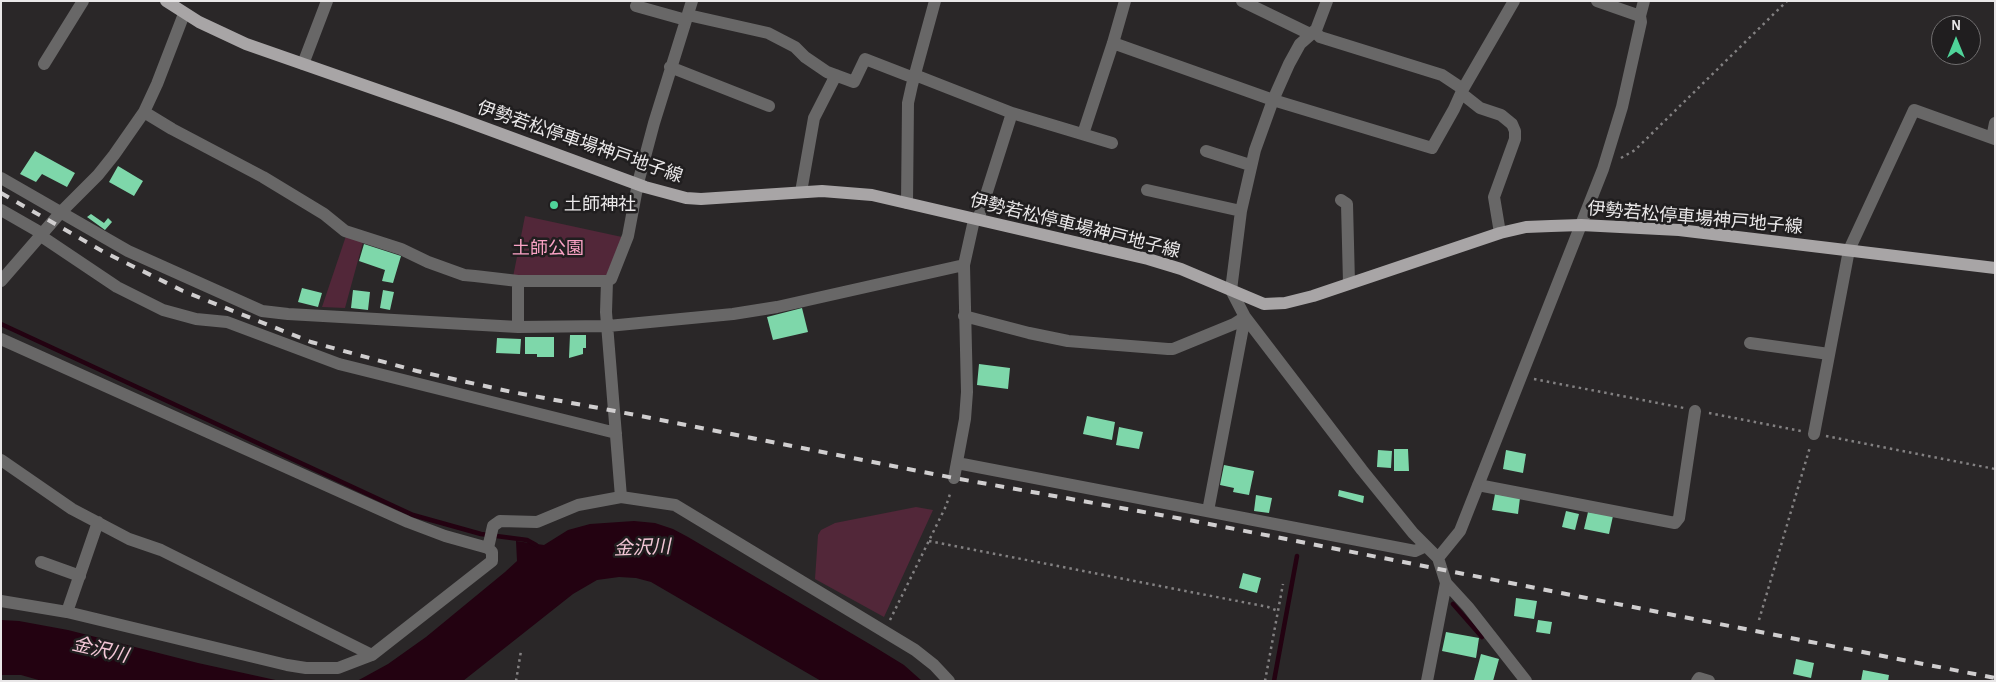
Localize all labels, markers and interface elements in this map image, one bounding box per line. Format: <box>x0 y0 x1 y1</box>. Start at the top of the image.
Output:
north arrow <box>1931 15 1981 65</box>
text: N <box>1951 19 1961 33</box>
street label: 伊勢若松停車場神戸地子線 <box>474 97 686 187</box>
street label: 伊勢若松停車場神戸地子線 <box>968 189 1182 263</box>
place label: 土師神社 <box>564 194 636 216</box>
street label: 伊勢若松停車場神戸地子線 <box>1586 198 1804 238</box>
marker: 土師神社 <box>548 199 560 211</box>
park label: 土師公園 <box>512 238 584 260</box>
water label: 金沢川 <box>613 536 671 560</box>
water label: 金沢川 <box>70 632 130 668</box>

